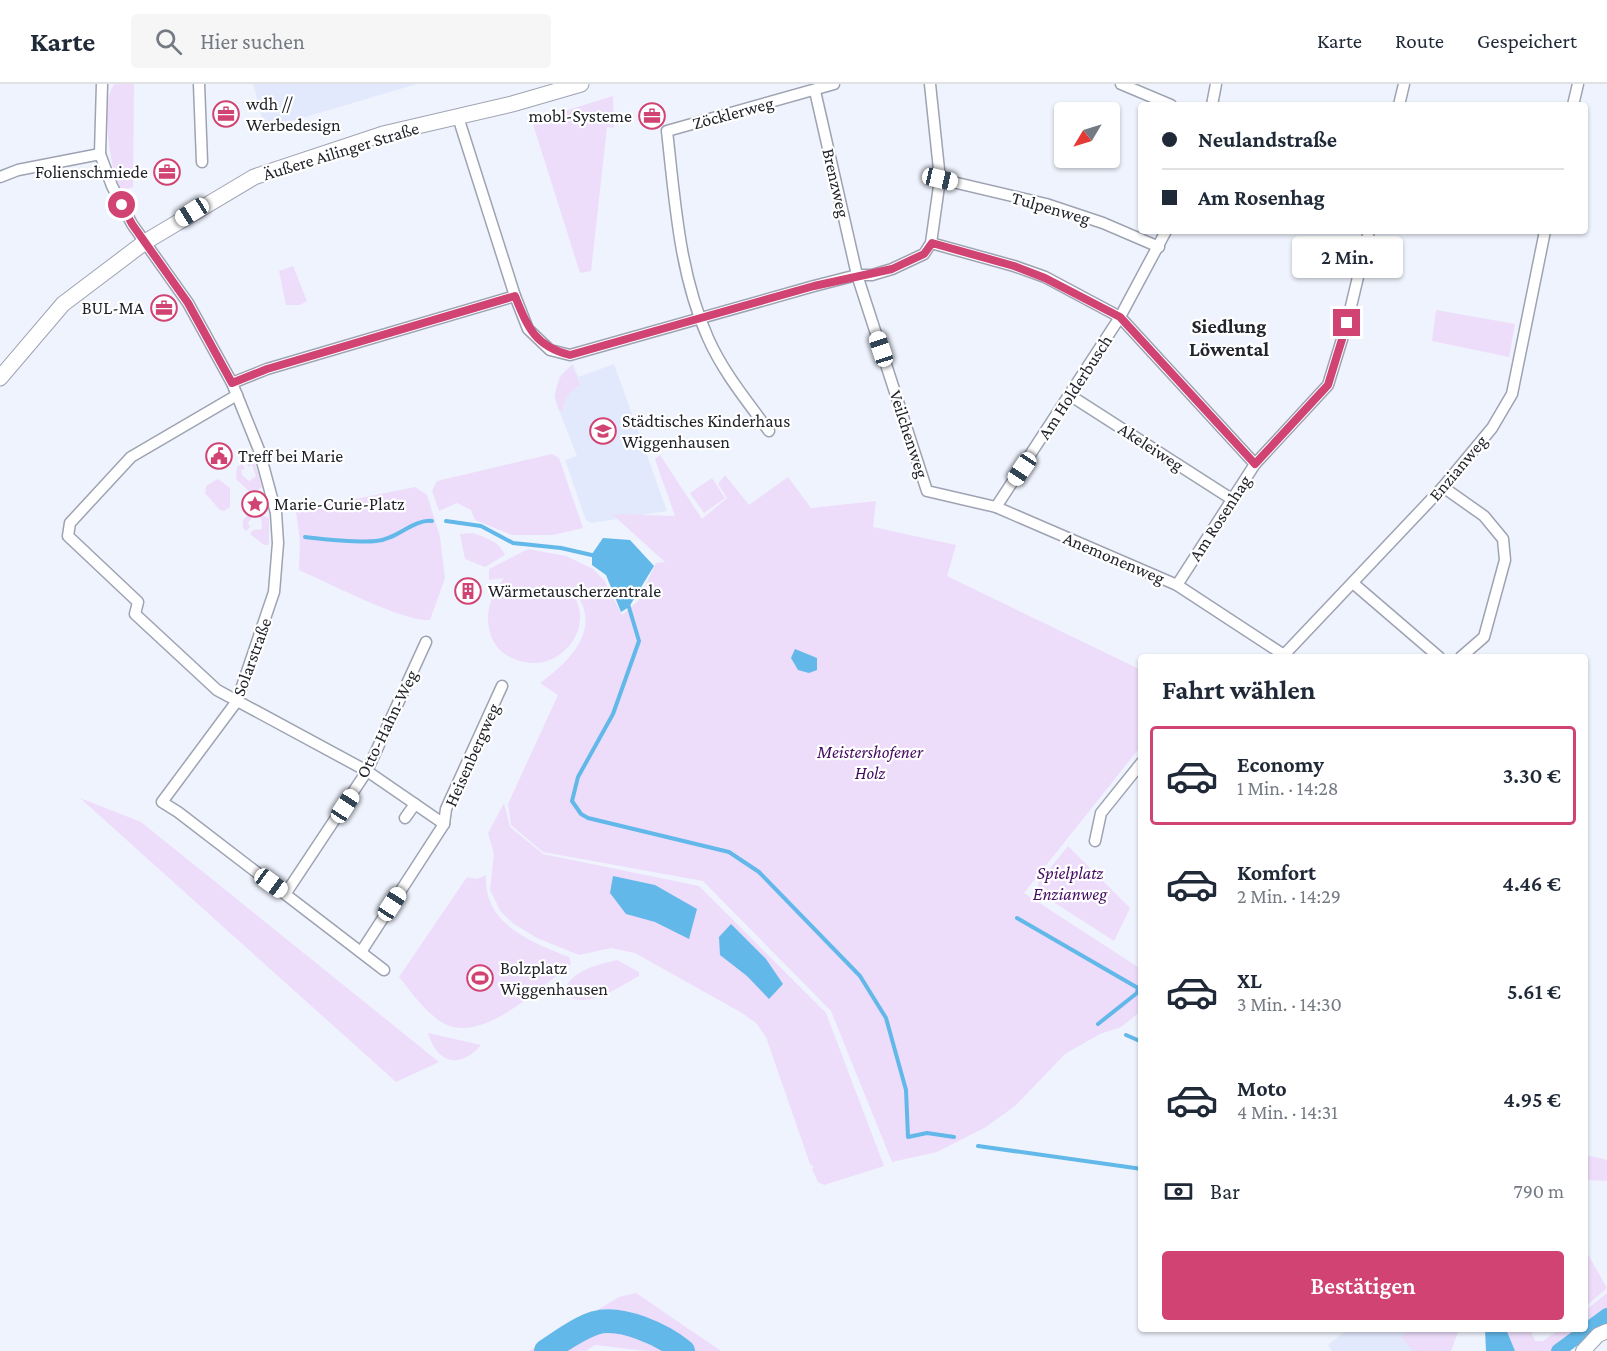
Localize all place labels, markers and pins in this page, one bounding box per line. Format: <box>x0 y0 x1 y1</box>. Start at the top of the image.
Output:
place label: wdh // Werbedesign <box>246 94 341 135</box>
office icon: wdh // Werbedesign <box>211 99 241 129</box>
office icon: mobl-Systeme <box>637 101 667 131</box>
place label: mobl-Systeme <box>529 106 632 126</box>
office icon: Folienschmiede <box>152 157 182 187</box>
place label: Folienschmiede <box>35 162 148 182</box>
office icon: BUL-MA <box>149 293 179 323</box>
place label: BUL-MA <box>82 298 145 318</box>
place label: Städtisches Kinderhaus Wiggenhausen <box>622 411 790 452</box>
school or university icon: Städtisches Kinderhaus Wiggenhausen <box>588 416 618 446</box>
public building icon: Treff bei Marie <box>204 441 234 471</box>
place label: Treff bei Marie <box>238 446 343 466</box>
place icon: Marie-Curie-Platz <box>240 489 270 519</box>
place label: Marie-Curie-Platz <box>274 494 405 514</box>
building icon: Wärmetauscherzentrale <box>453 576 483 606</box>
place label: Wärmetauscherzentrale <box>488 581 661 601</box>
place label: Bolzplatz Wiggenhausen <box>500 958 608 999</box>
sports icon: Bolzplatz Wiggenhausen <box>465 963 495 993</box>

